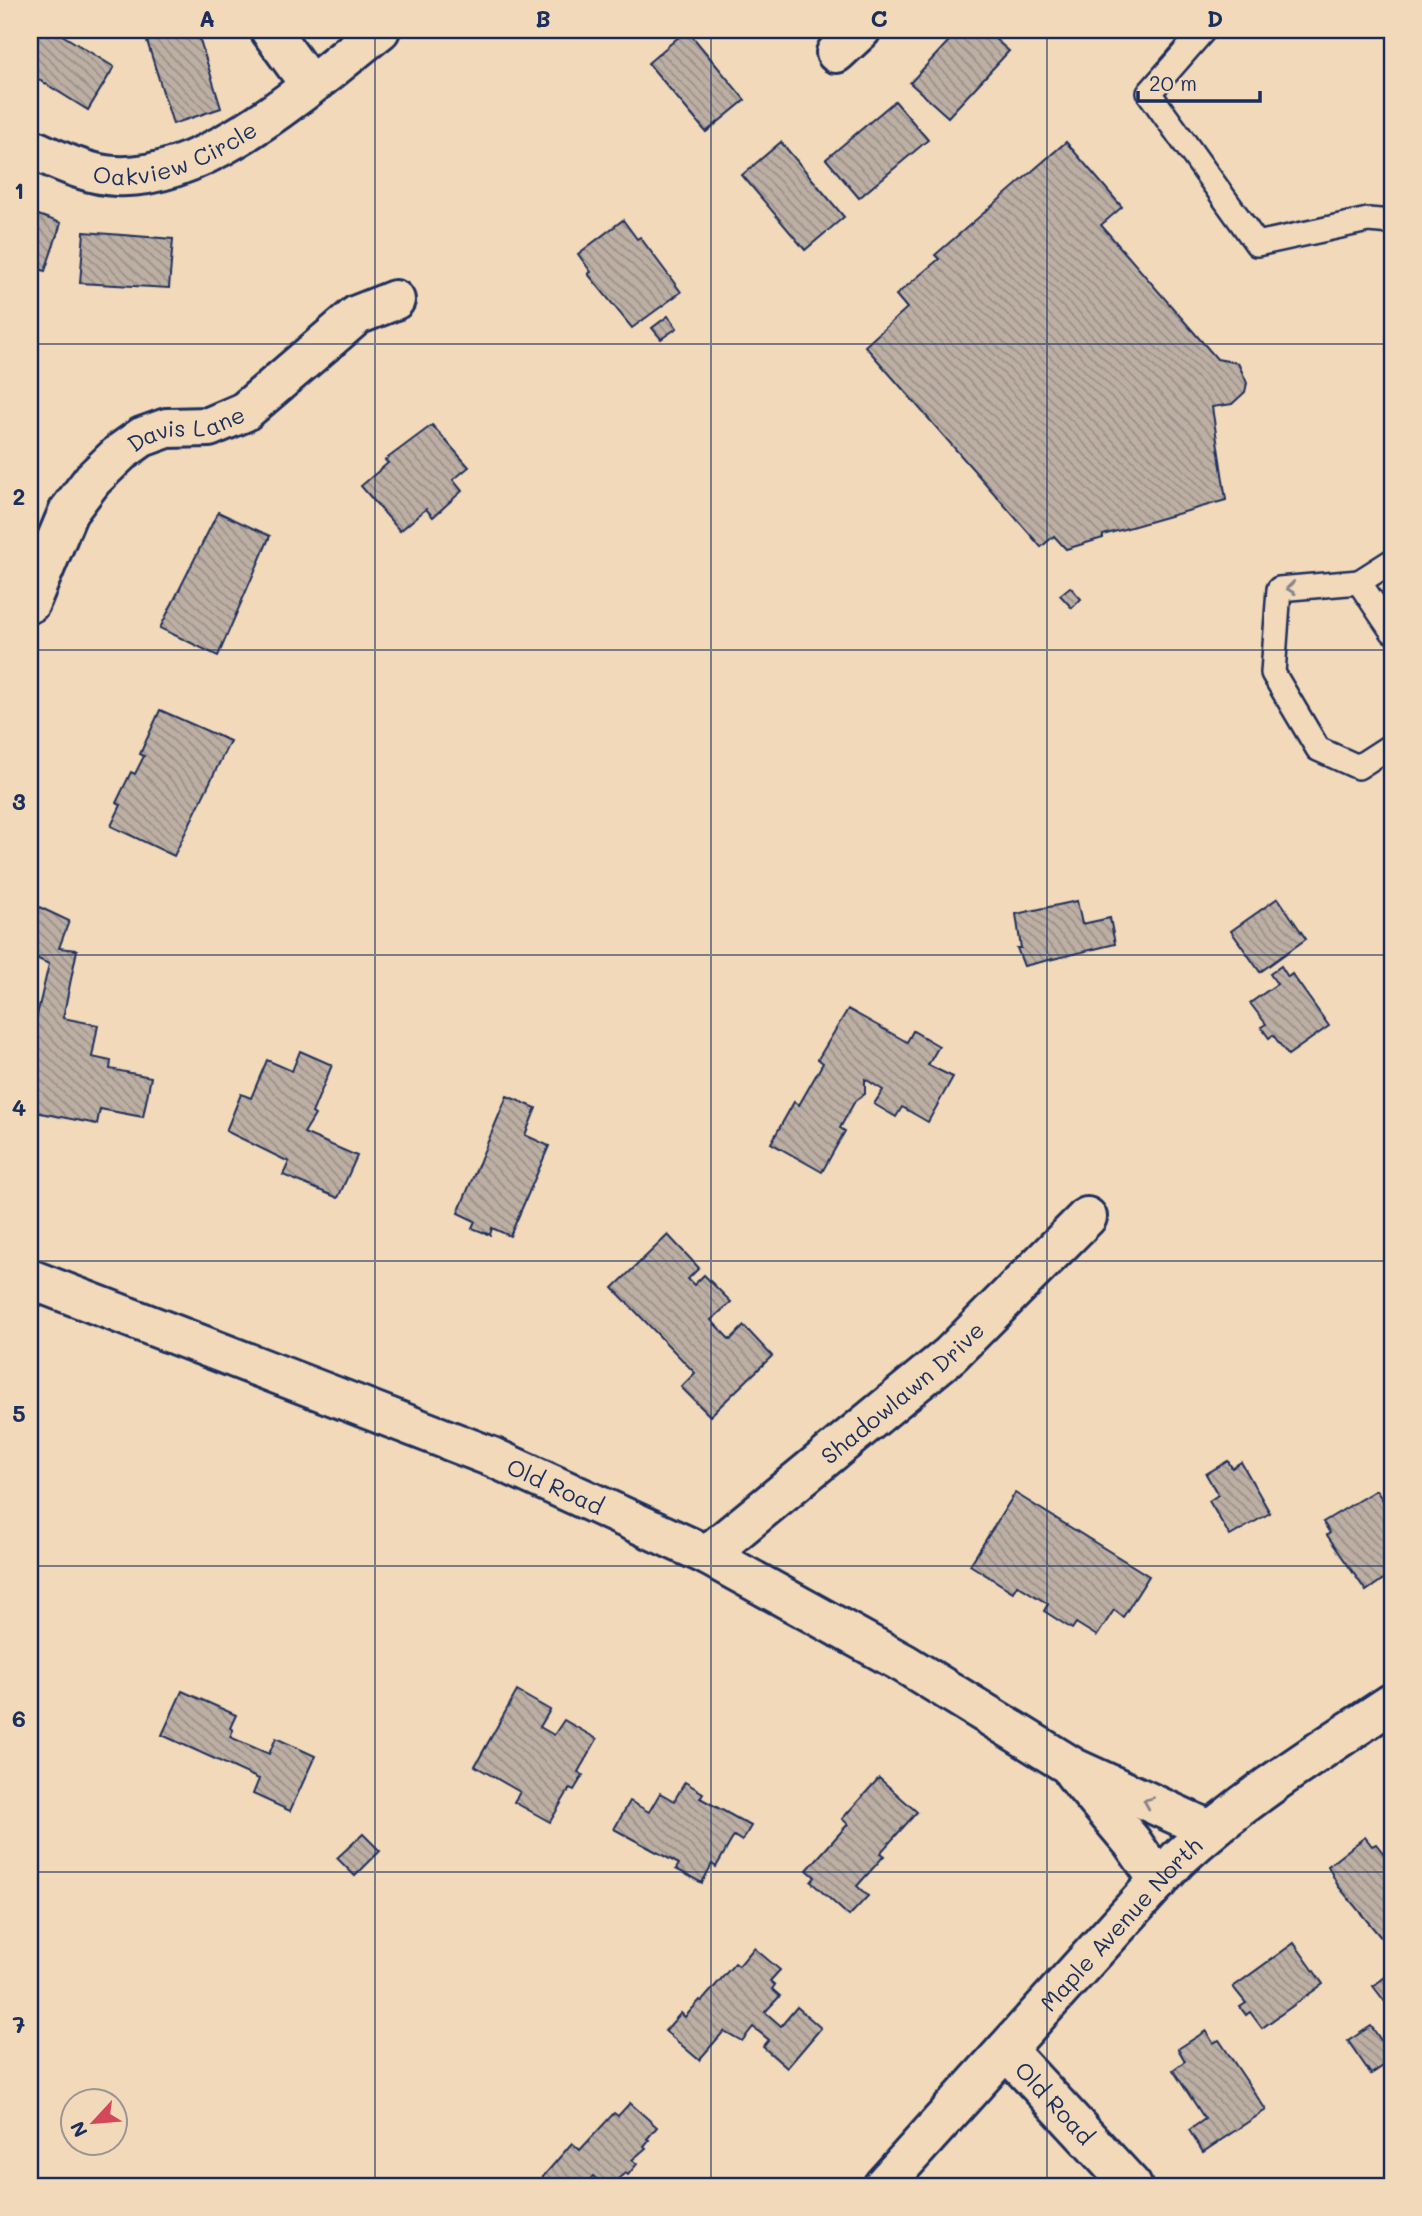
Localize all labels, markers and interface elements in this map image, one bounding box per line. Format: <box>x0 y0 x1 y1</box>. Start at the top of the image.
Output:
text: A <box>199 3 215 33</box>
text: B <box>535 3 551 33</box>
text: C <box>870 3 888 33</box>
text: D <box>1207 3 1223 33</box>
scale bar <box>1138 60 1261 104</box>
text: 20 m <box>1149 69 1197 96</box>
street label: Oakview Circle <box>91 114 262 191</box>
text: 1 <box>14 175 24 205</box>
street label: Davis Lane <box>121 398 249 458</box>
text: 2 <box>13 481 25 511</box>
one-way arrow <box>1285 580 1296 595</box>
text: 3 <box>12 786 26 816</box>
text: 4 <box>12 1092 26 1122</box>
street label: Shadowlawn Drive <box>814 1315 990 1470</box>
text: 5 <box>12 1398 26 1428</box>
street label: Old Road <box>502 1451 609 1521</box>
text: 6 <box>12 1703 26 1733</box>
one-way arrow <box>1143 1796 1155 1810</box>
street label: Maple Avenue North <box>1033 1830 1208 2017</box>
text: 7 <box>13 2009 26 2039</box>
street label: Old Road <box>1009 2055 1101 2151</box>
north arrow <box>60 2086 130 2156</box>
text: N <box>64 2118 93 2142</box>

